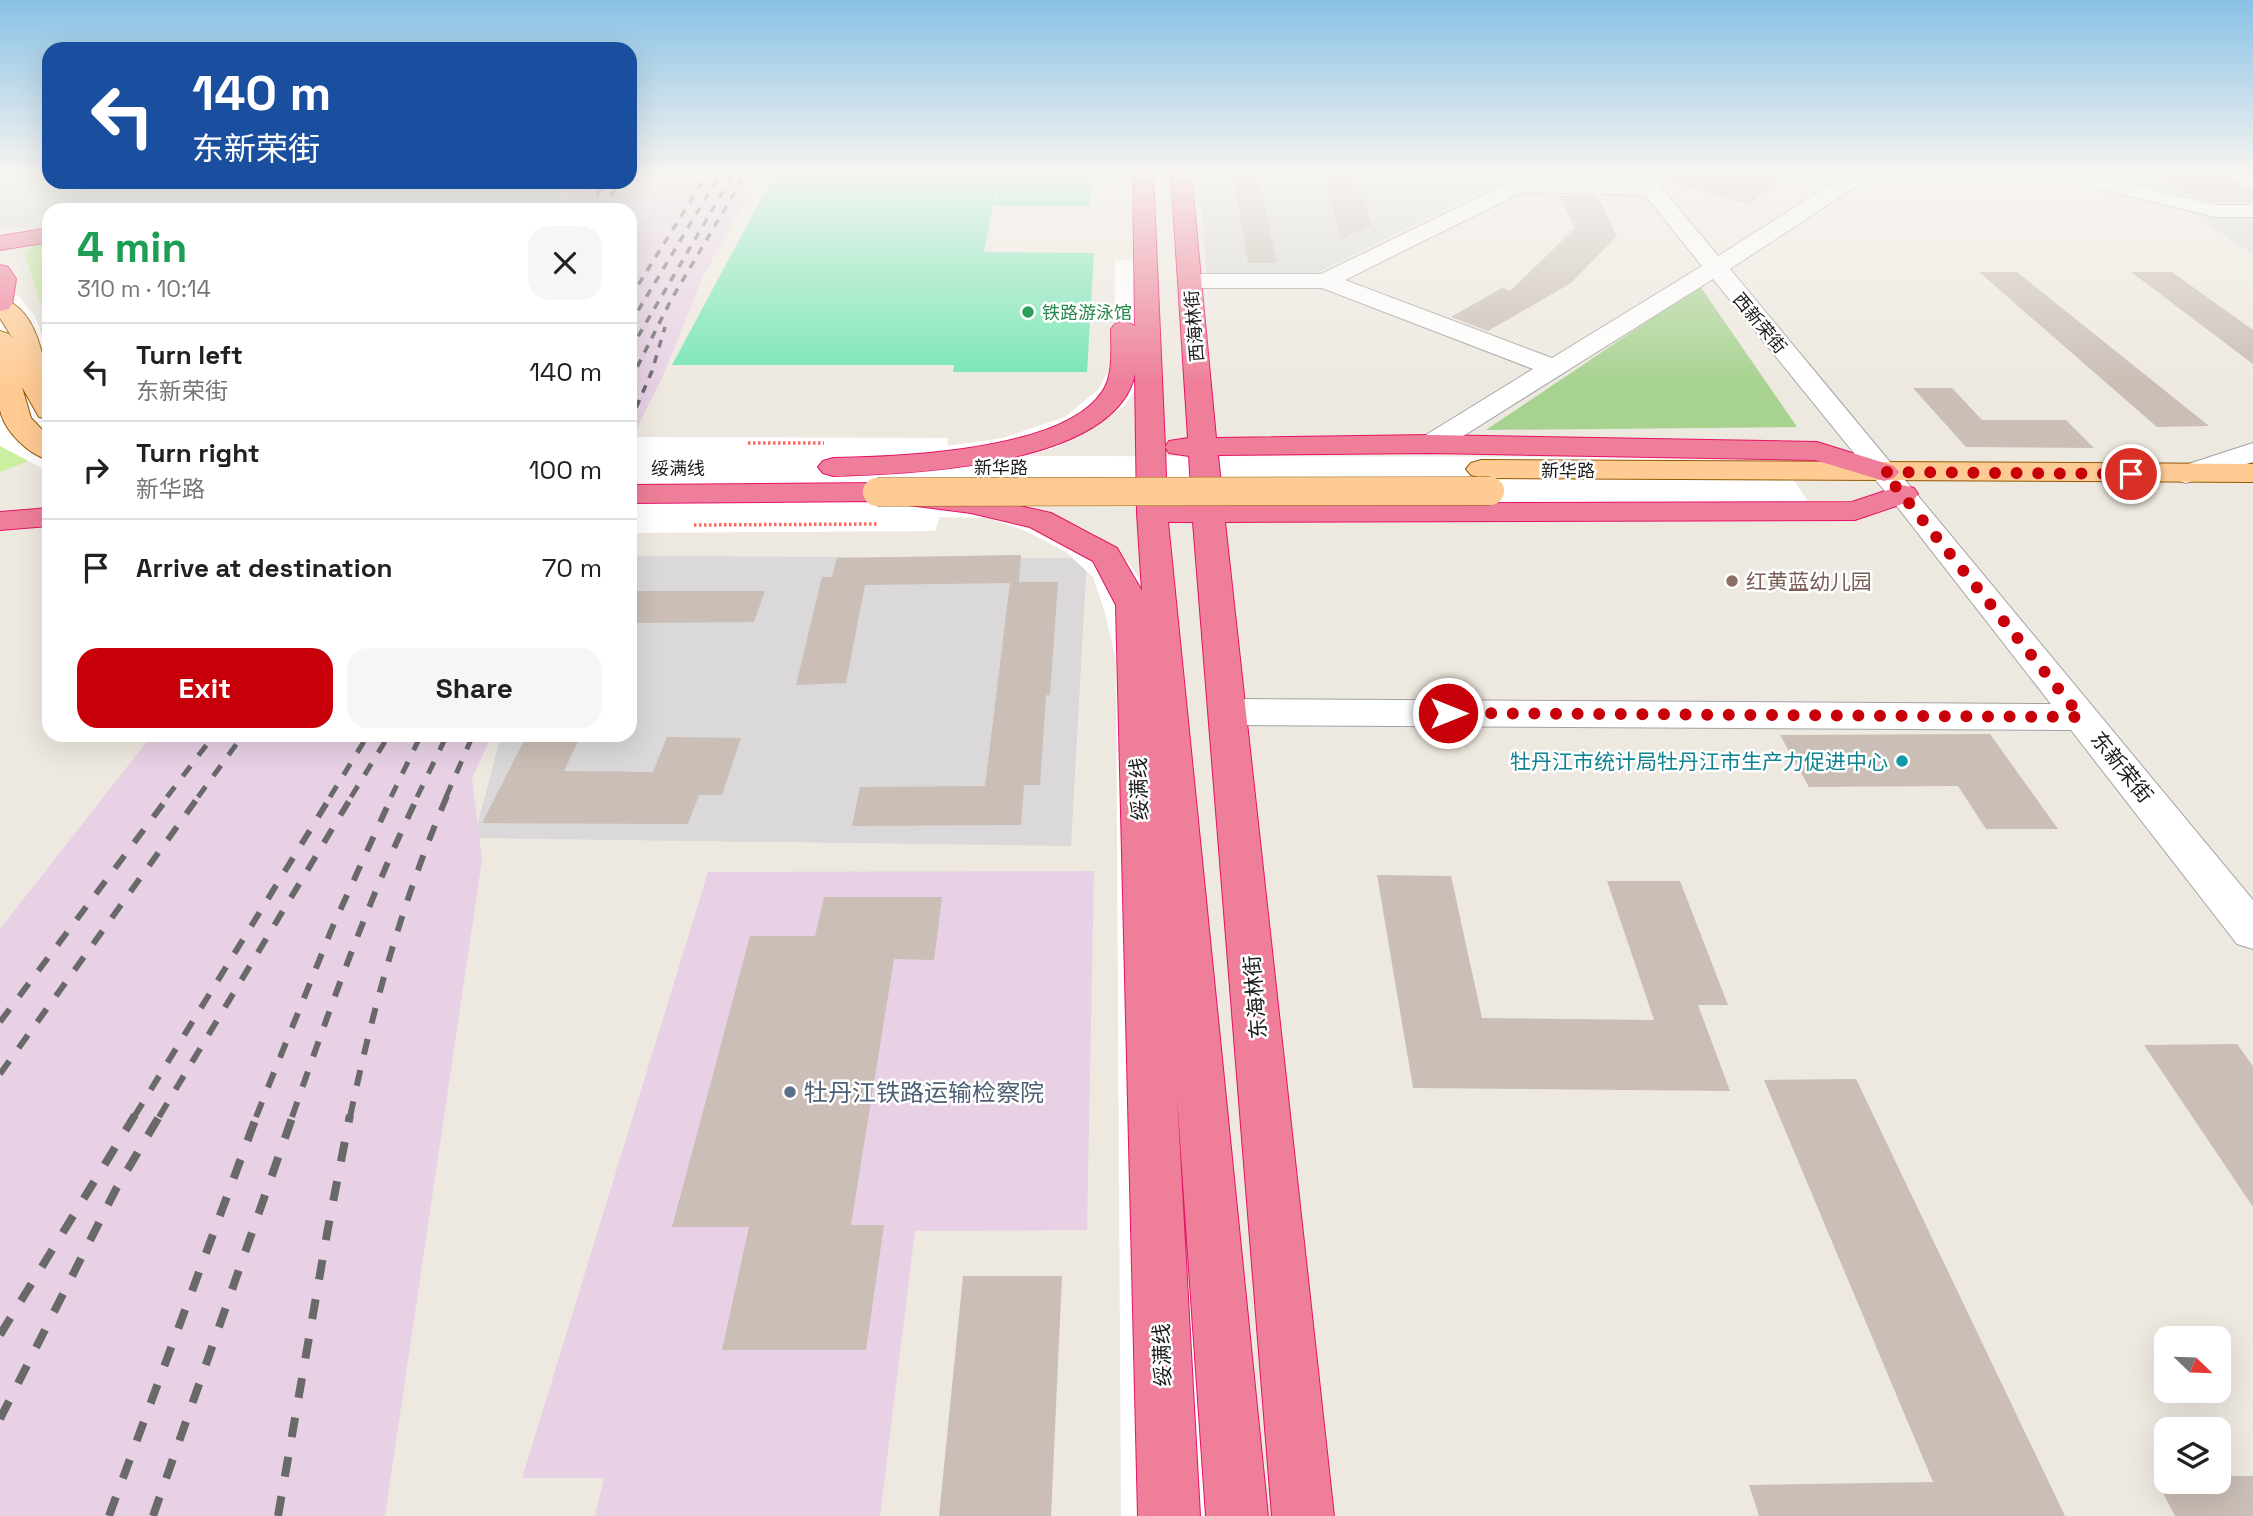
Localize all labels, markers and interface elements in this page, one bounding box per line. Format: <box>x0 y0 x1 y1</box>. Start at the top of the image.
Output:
text: 140 m <box>192 62 331 124</box>
icon: left <box>77 70 168 161</box>
text: 东新荣街 <box>192 129 320 169</box>
text: 4 min <box>77 221 187 274</box>
button: close <box>528 226 602 300</box>
text: 310 m · 10:14 <box>77 274 211 304</box>
street label: 西新荣街 <box>1728 288 1792 358</box>
street label: 西海林街 <box>1179 289 1209 363</box>
place label: 铁路游泳馆 <box>1042 301 1132 324</box>
marker: 铁路游泳馆 <box>1020 304 1036 320</box>
text: Turn left <box>136 338 243 372</box>
icon: left <box>77 353 115 391</box>
text: 140 m <box>529 355 602 389</box>
text: 东新荣街 <box>136 376 228 406</box>
text: Turn right <box>136 436 260 470</box>
pin <box>2101 444 2161 504</box>
icon: right <box>77 451 115 489</box>
text: 100 m <box>529 453 602 487</box>
icon: arrive <box>2112 455 2150 493</box>
street label: 新华路 <box>974 456 1028 479</box>
street label: 绥满线 <box>651 457 705 480</box>
street label: 新华路 <box>1541 459 1595 482</box>
text: 新华路 <box>136 474 205 504</box>
icon: arrive <box>77 549 115 587</box>
text: Arrive at destination <box>136 551 393 585</box>
text: 70 m <box>542 551 602 585</box>
place label: 红黄蓝幼儿园 <box>1746 568 1872 595</box>
marker: 红黄蓝幼儿园 <box>1724 573 1740 589</box>
button: Exit <box>77 648 333 728</box>
button: Share <box>347 648 602 728</box>
position arrow <box>1411 676 1485 750</box>
street label: 东新荣街 <box>2085 726 2159 808</box>
place label: 牡丹江市统计局牡丹江市生产力促进中心 <box>1510 748 1888 775</box>
marker: 牡丹江市统计局牡丹江市生产力促进中心 <box>1894 753 1910 769</box>
street label: 绥满线 <box>1124 757 1154 821</box>
street label: 东海林街 <box>1238 954 1272 1040</box>
place label: 牡丹江铁路运输检察院 <box>804 1077 1044 1108</box>
marker: 牡丹江铁路运输检察院 <box>782 1084 798 1100</box>
street label: 绥满线 <box>1147 1323 1177 1387</box>
north arrow <box>2154 1326 2231 1404</box>
map controls <box>2154 1326 2231 1494</box>
button: layers <box>2154 1417 2231 1494</box>

